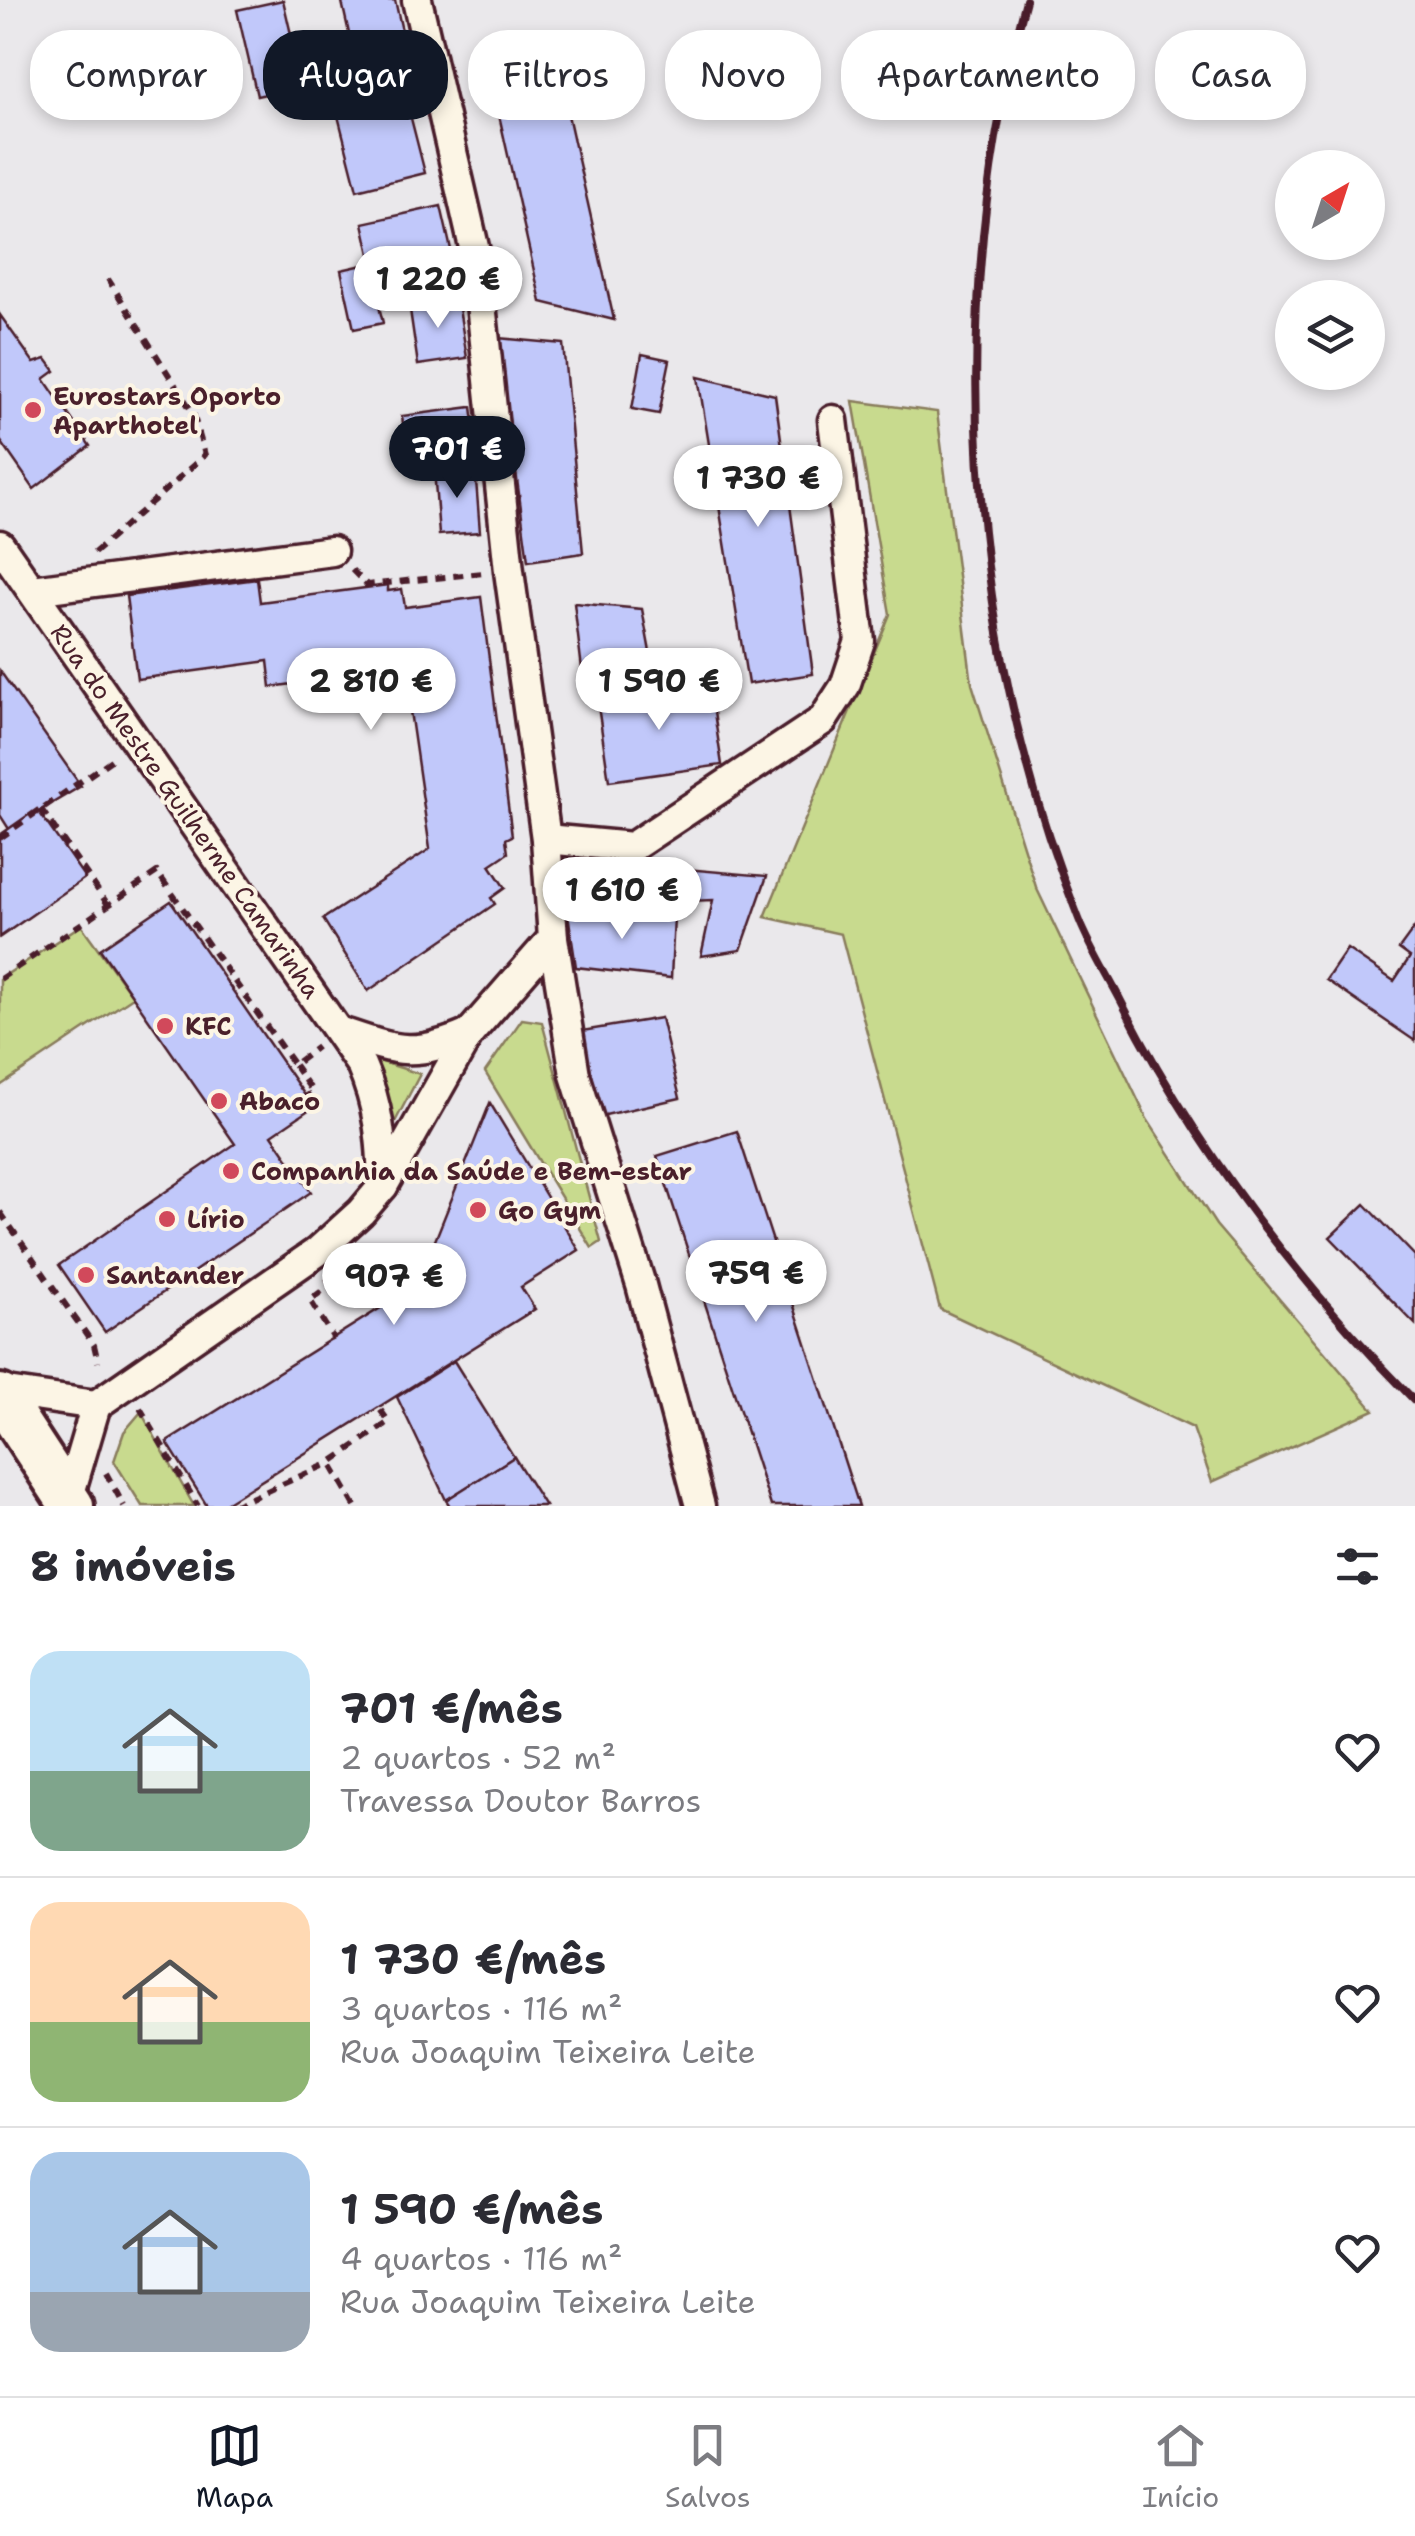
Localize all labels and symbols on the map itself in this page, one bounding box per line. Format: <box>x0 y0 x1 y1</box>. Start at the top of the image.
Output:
north arrow <box>1275 150 1385 260</box>
pin: 1 220 € <box>346 246 530 331</box>
place label: Eurostars Oporto Aparthotel <box>53 379 281 442</box>
marker: Eurostars Oporto Aparthotel <box>22 399 44 421</box>
pin: 701 € <box>387 416 527 501</box>
pin: 1 730 € <box>666 445 850 530</box>
street label: Rua do Mestre Guilherme Camarinha <box>43 617 329 1005</box>
pin: 2 810 € <box>279 648 463 733</box>
pin: 1 590 € <box>567 648 751 733</box>
pin: 1 610 € <box>530 857 714 942</box>
place label: KFC <box>185 1009 232 1043</box>
marker: KFC <box>154 1015 176 1037</box>
place label: Abaco <box>239 1084 320 1118</box>
marker: Abaco <box>208 1090 230 1112</box>
place label: Companhia da Saúde e Bem-estar <box>251 1154 692 1188</box>
marker: Companhia da Saúde e Bem-estar <box>220 1160 242 1182</box>
place label: Go Gym <box>498 1193 601 1227</box>
marker: Go Gym <box>467 1199 489 1221</box>
place label: Lírio <box>187 1202 245 1236</box>
marker: Lírio <box>156 1208 178 1230</box>
pin: 759 € <box>686 1240 826 1325</box>
pin: 907 € <box>324 1243 464 1328</box>
place label: Santander <box>106 1258 244 1292</box>
marker: Santander <box>75 1264 97 1286</box>

